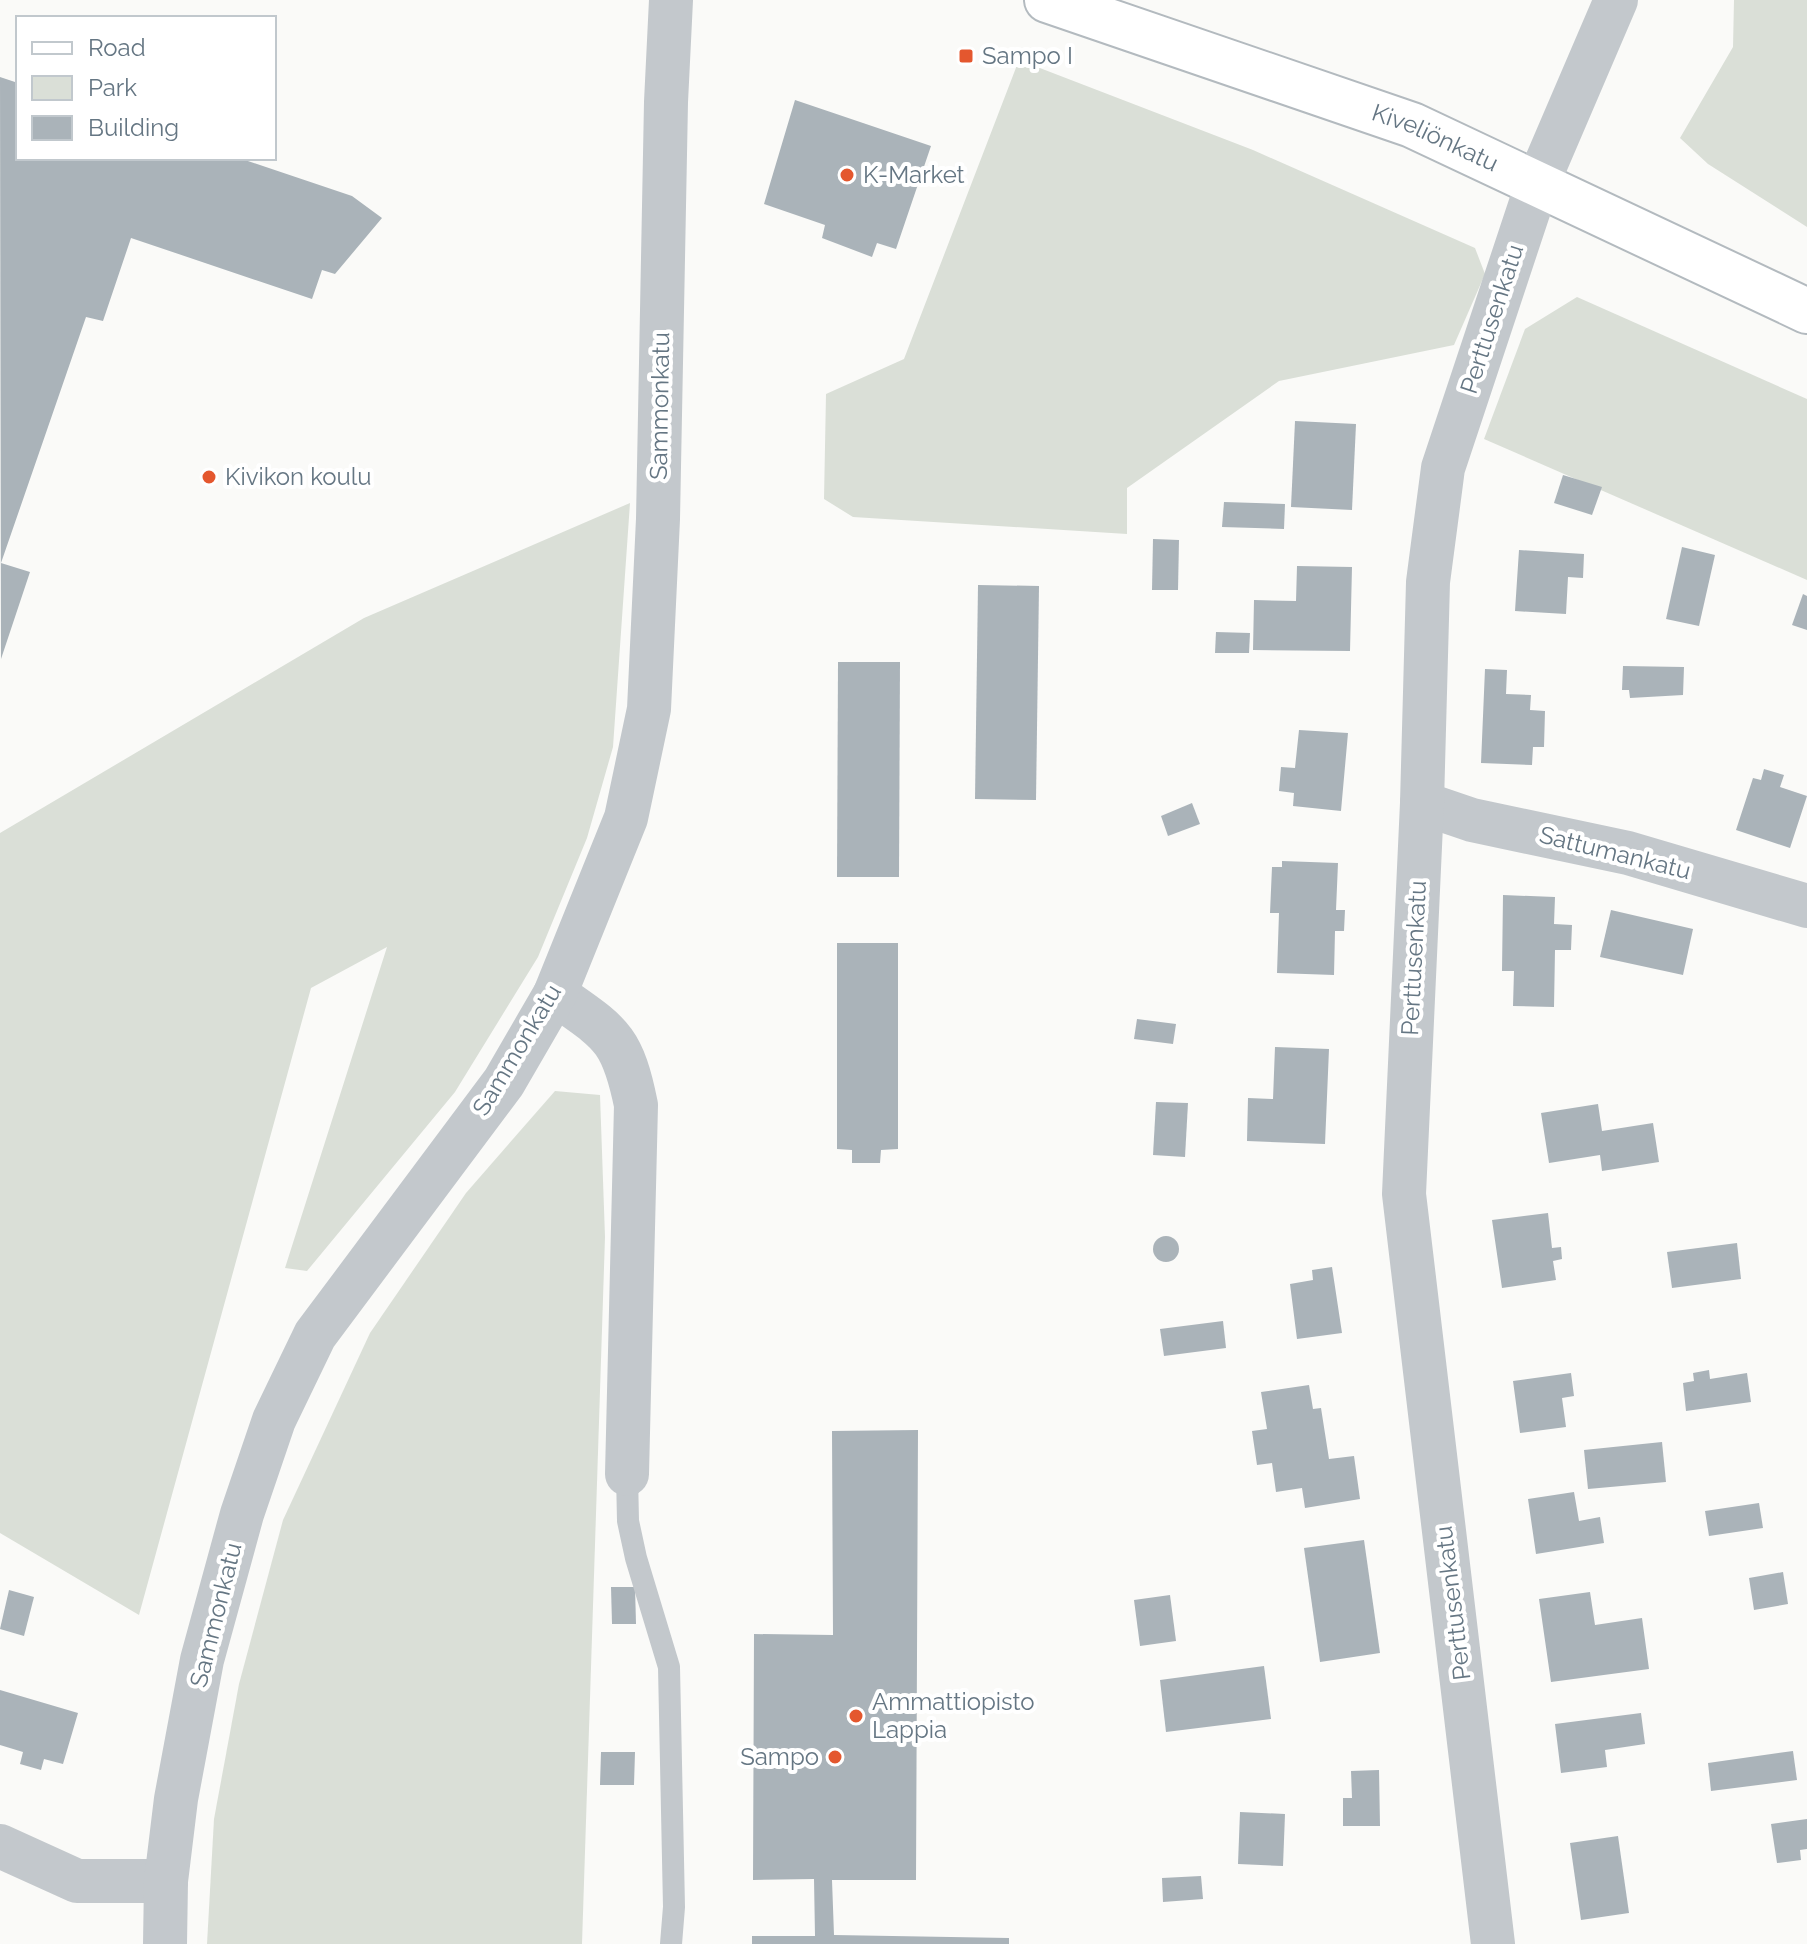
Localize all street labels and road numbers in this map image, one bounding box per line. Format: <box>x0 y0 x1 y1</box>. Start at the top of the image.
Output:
street label: Kiveliönkatu <box>1368 97 1503 178</box>
street label: Perttusenkatu <box>1454 241 1529 397</box>
street label: Sammonkatu <box>644 332 675 480</box>
street label: Sattumankatu <box>1536 820 1694 885</box>
street label: Perttusenkatu <box>1395 880 1432 1036</box>
street label: Sammonkatu <box>466 979 567 1121</box>
street label: Perttusenkatu <box>1429 1524 1476 1682</box>
street label: Sammonkatu <box>184 1540 247 1690</box>

